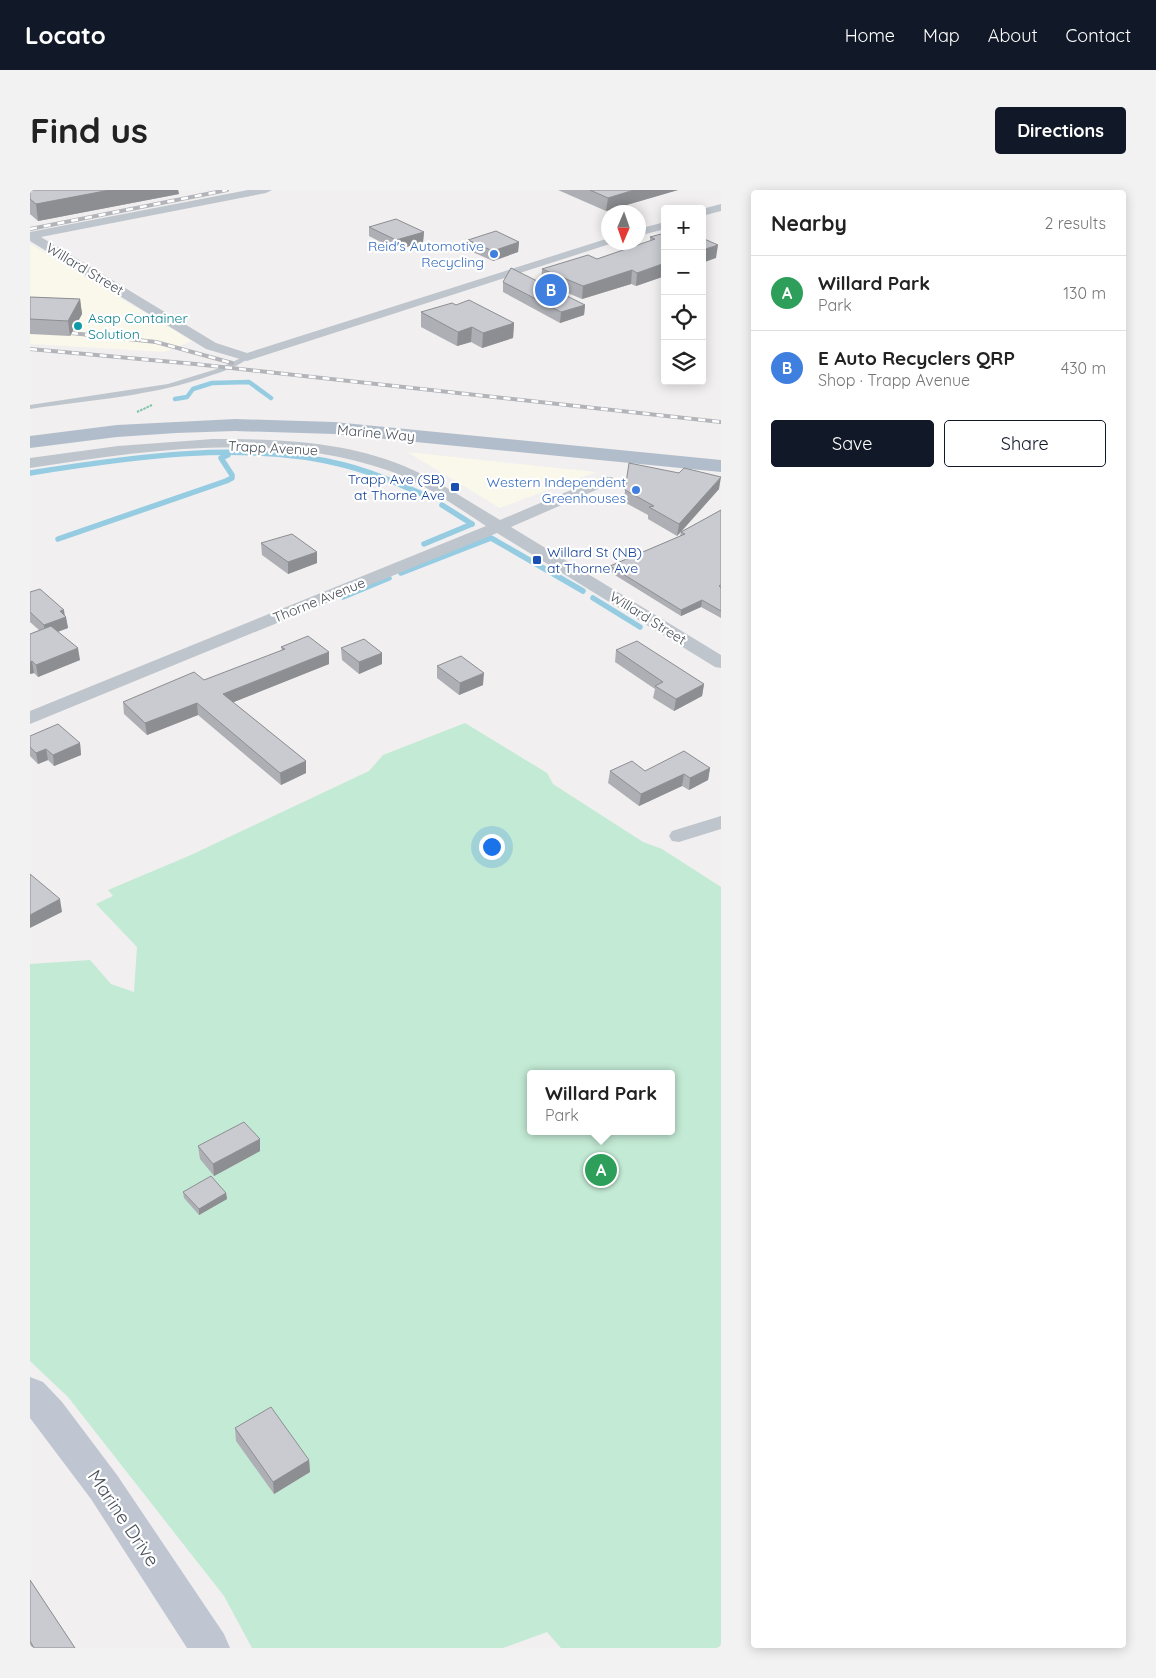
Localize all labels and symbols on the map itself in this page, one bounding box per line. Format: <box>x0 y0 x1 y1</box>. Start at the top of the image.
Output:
north arrow <box>601 205 646 250</box>
place label: Reid's Automotive Recycling <box>368 237 484 271</box>
street label: Willard Street <box>43 239 127 299</box>
marker: Reid's Automotive Recycling <box>488 248 500 260</box>
pin: B <box>535 271 567 309</box>
place label: Asap Container Solution <box>88 309 188 343</box>
marker: Asap Container Solution <box>72 320 84 332</box>
street label: Marine Way <box>336 421 416 445</box>
street label: Trapp Avenue <box>228 437 318 459</box>
place label: Trapp Ave (SB) at Thorne Ave <box>348 470 445 504</box>
place label: Western Independent Greenhouses <box>487 473 626 507</box>
marker: Trapp Ave (SB) at Thorne Ave <box>449 481 461 493</box>
marker: Western Independent Greenhouses <box>630 484 642 496</box>
place label: Willard St (NB) at Thorne Ave <box>547 543 642 577</box>
marker: Willard St (NB) at Thorne Ave <box>531 554 543 566</box>
street label: Thorne Avenue <box>270 573 368 627</box>
street label: Willard Street <box>606 587 690 649</box>
your location <box>479 834 505 860</box>
pin: A <box>585 1151 617 1189</box>
street label: Marine Drive <box>83 1465 165 1571</box>

